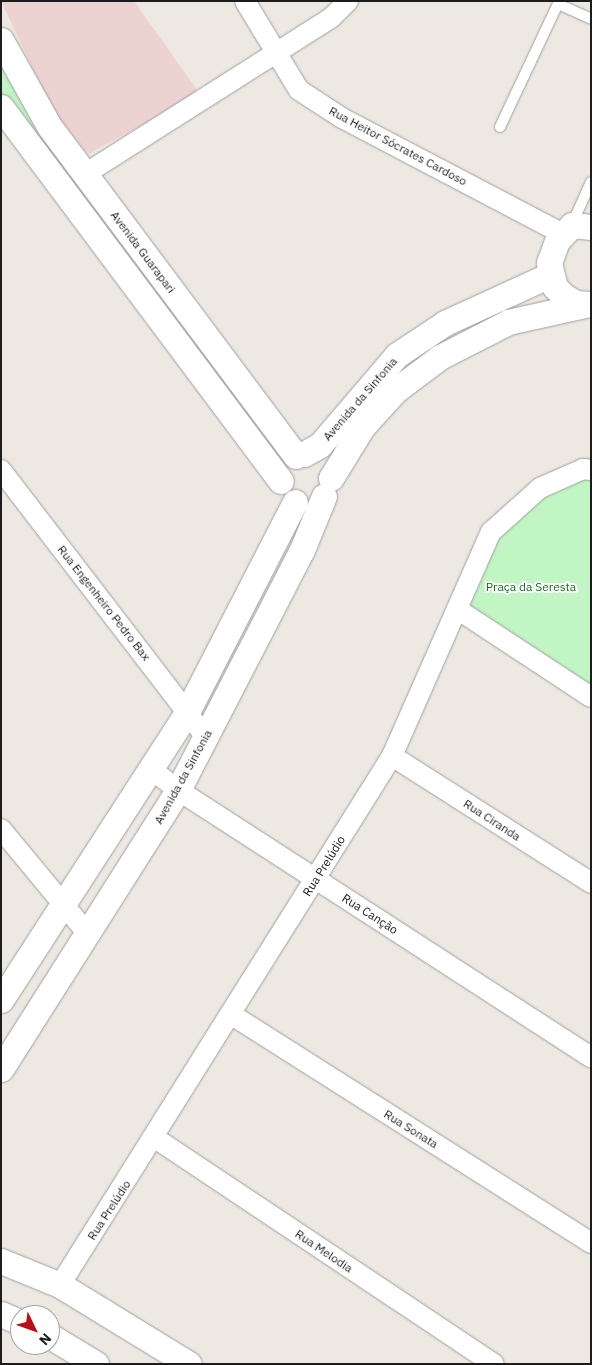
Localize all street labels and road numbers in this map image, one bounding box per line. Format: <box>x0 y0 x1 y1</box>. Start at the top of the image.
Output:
street label: Rua Heitor Sócrates Cardoso <box>327 103 469 189</box>
street label: Avenida Guarapari <box>107 208 179 296</box>
street label: Avenida da Sinfonia <box>320 354 400 444</box>
street label: Rua Engenheiro Pedro Bax <box>55 542 153 664</box>
street label: Avenida da Sinfonia <box>151 727 215 827</box>
street label: Rua Ciranda <box>461 796 523 844</box>
street label: Rua Prelúdio <box>300 833 348 899</box>
street label: Rua Canção <box>339 891 401 937</box>
street label: Rua Sonata <box>381 1107 441 1151</box>
street label: Rua Prelúdio <box>84 1177 134 1243</box>
street label: Rua Melodia <box>292 1226 356 1276</box>

